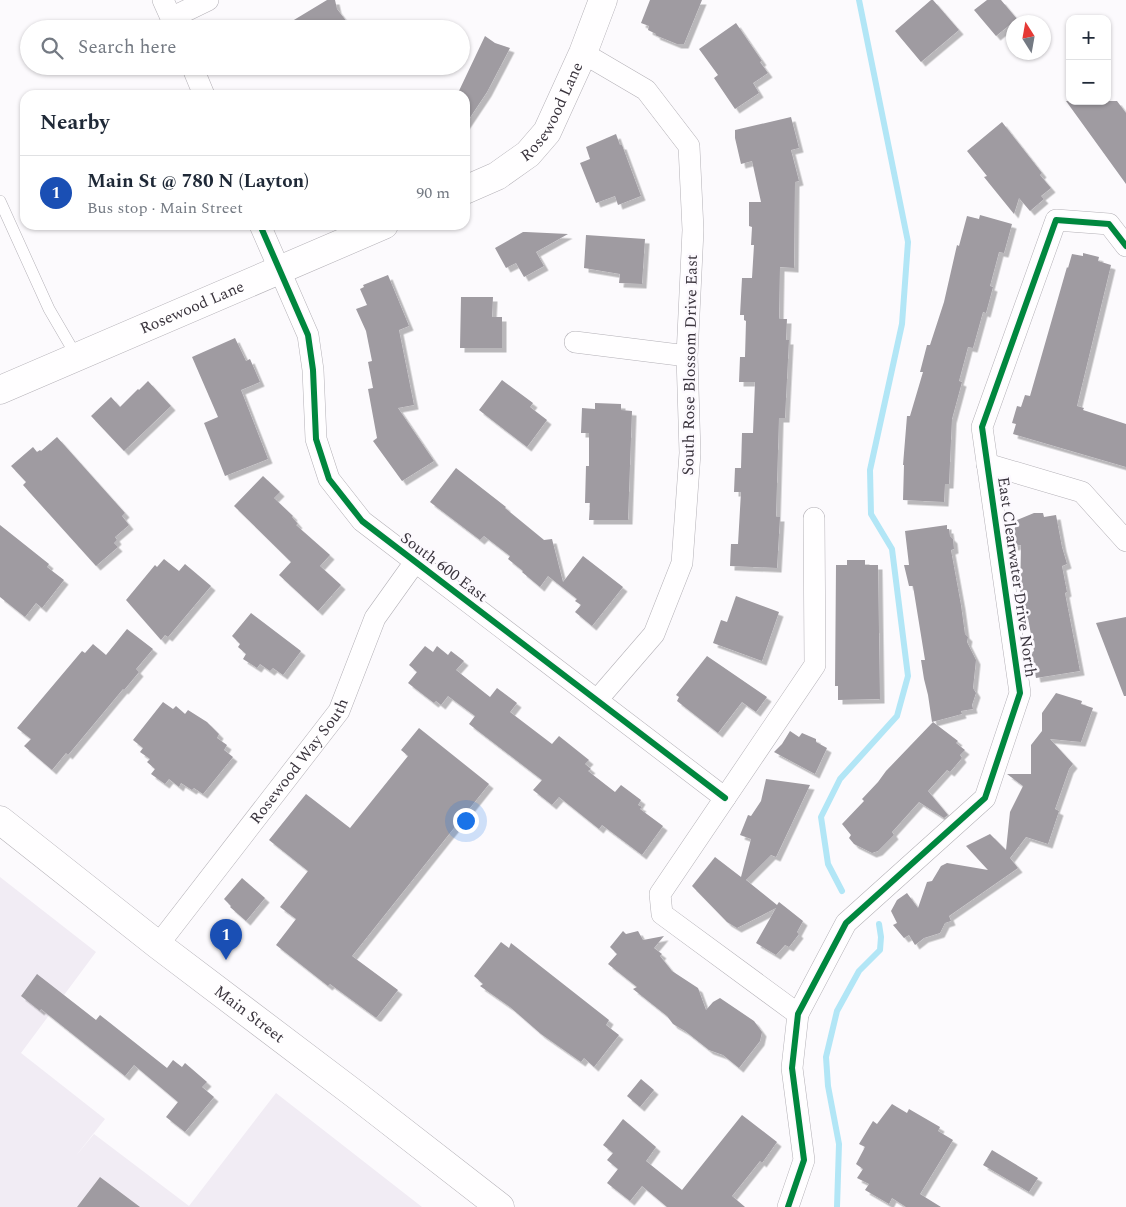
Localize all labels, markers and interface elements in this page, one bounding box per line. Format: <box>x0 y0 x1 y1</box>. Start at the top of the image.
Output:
north arrow <box>1006 15 1051 60</box>
map controls <box>1066 15 1111 105</box>
button: + <box>1066 15 1111 60</box>
search box <box>20 20 470 75</box>
text: Search here <box>78 33 177 62</box>
icon: search <box>38 34 66 62</box>
street label: Rosewood Lane <box>516 58 589 168</box>
button: − <box>1066 60 1111 105</box>
text: Nearby <box>40 107 110 139</box>
text: Main St @ 780 N (Layton) <box>87 167 309 196</box>
text: 1 <box>52 181 60 205</box>
text: 90 m <box>416 181 450 205</box>
text: Bus stop · Main Street <box>87 196 243 220</box>
street label: South Rose Blossom Drive East <box>676 254 704 476</box>
street label: Rosewood Lane <box>136 274 248 341</box>
street label: East Clearwater Drive North <box>991 475 1043 679</box>
street label: South 600 East <box>395 526 493 608</box>
street label: Rosewood Way South <box>244 695 355 829</box>
your location <box>453 808 479 834</box>
pin: 1 <box>210 919 242 960</box>
street label: Main Street <box>209 979 290 1049</box>

